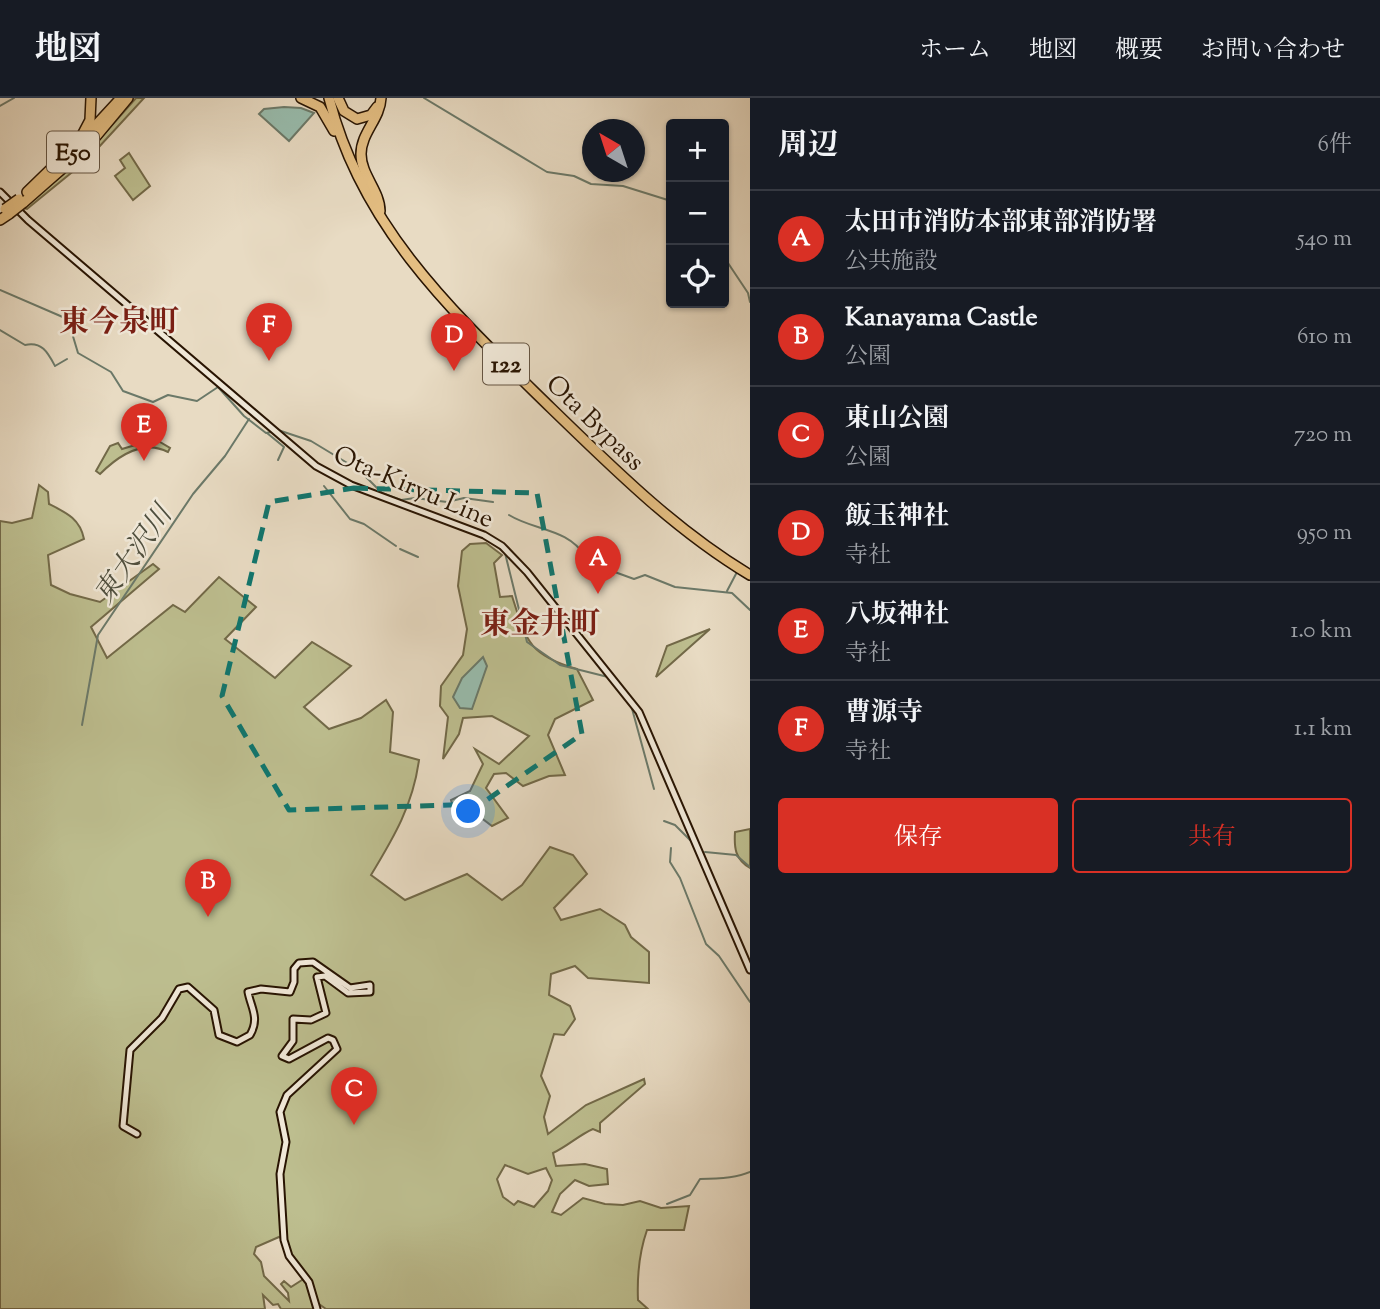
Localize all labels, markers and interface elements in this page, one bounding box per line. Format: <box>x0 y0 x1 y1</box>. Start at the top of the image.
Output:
text: 地図 <box>35 27 101 75</box>
text: ホーム <box>919 34 991 68</box>
text: 地図 <box>1029 34 1077 68</box>
text: 概要 <box>1115 34 1163 68</box>
text: お問い合わせ <box>1201 34 1345 68</box>
north arrow <box>582 119 645 182</box>
map controls <box>666 119 729 308</box>
button: + <box>666 119 729 182</box>
text: 周辺 <box>778 125 838 168</box>
text: 6件 <box>1318 129 1352 162</box>
road number: E50 <box>47 132 99 172</box>
button: − <box>666 182 729 245</box>
text: 太田市消防本部東部消防署 <box>845 205 1157 242</box>
text: A <box>792 223 810 256</box>
text: 540 m <box>1297 223 1352 256</box>
button: locate <box>666 245 729 308</box>
text: 公共施設 <box>845 246 937 279</box>
text: Kanayama Castle <box>845 300 1038 337</box>
district label: 東今泉町 <box>59 302 179 345</box>
pin: F <box>246 303 292 361</box>
pin: D <box>431 313 477 371</box>
text: B <box>794 321 808 354</box>
text: 610 m <box>1297 321 1352 354</box>
text: 公園 <box>845 341 891 374</box>
road number: 122 <box>483 344 529 384</box>
street label: Ota Bypass <box>537 367 652 480</box>
text: 東山公園 <box>845 401 949 438</box>
pin: E <box>121 403 167 461</box>
text: C <box>792 419 810 452</box>
text: 720 m <box>1294 419 1352 452</box>
street label: Ota-Kiryu Line <box>327 438 499 539</box>
text: 公園 <box>845 442 891 475</box>
water label: 東大沢川 <box>86 496 185 613</box>
text: 飯玉神社 <box>845 499 949 536</box>
text: D <box>792 517 810 550</box>
text: 950 m <box>1297 517 1352 550</box>
pin: A <box>575 536 621 594</box>
text: 寺社 <box>845 540 891 573</box>
text: 八坂神社 <box>845 597 949 634</box>
district label: 東金井町 <box>480 604 600 647</box>
text: E <box>794 615 808 648</box>
text: 1.0 km <box>1290 615 1352 648</box>
text: 寺社 <box>845 638 891 671</box>
text: 曹源寺 <box>845 695 923 732</box>
text: F <box>795 713 807 746</box>
text: 1.1 km <box>1294 713 1352 746</box>
text: 寺社 <box>845 736 891 769</box>
your location <box>451 794 485 828</box>
button: 保存 <box>778 798 1058 873</box>
button: 共有 <box>1072 798 1352 873</box>
pin: B <box>185 859 231 917</box>
pin: C <box>331 1067 377 1125</box>

